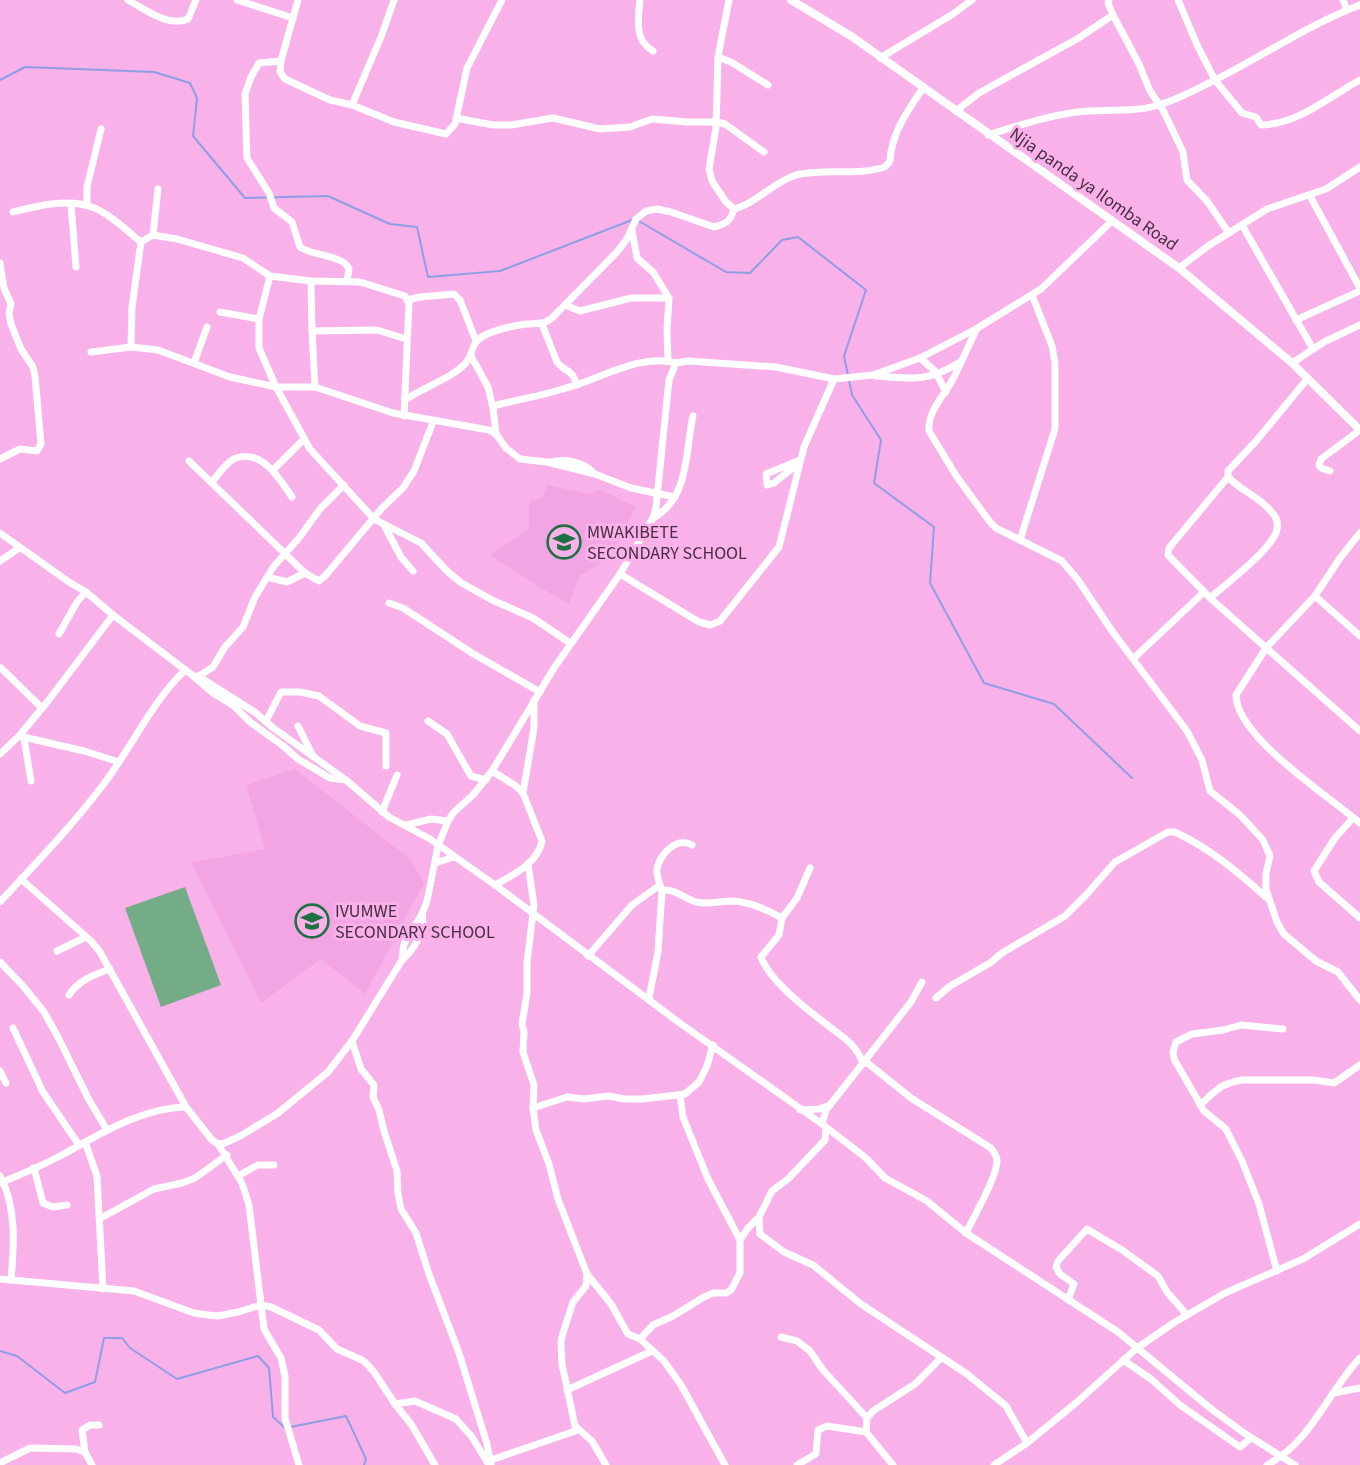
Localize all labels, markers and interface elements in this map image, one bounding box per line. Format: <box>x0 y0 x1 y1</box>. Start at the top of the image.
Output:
street label: Njia panda ya Ilomba Road <box>1005 122 1183 257</box>
place label: MWAKIBETE SECONDARY SCHOOL <box>587 520 747 566</box>
school or university icon: MWAKIBETE SECONDARY SCHOOL <box>546 524 582 560</box>
place label: IVUMWE SECONDARY SCHOOL <box>335 899 495 945</box>
school or university icon: IVUMWE SECONDARY SCHOOL <box>294 903 330 939</box>

